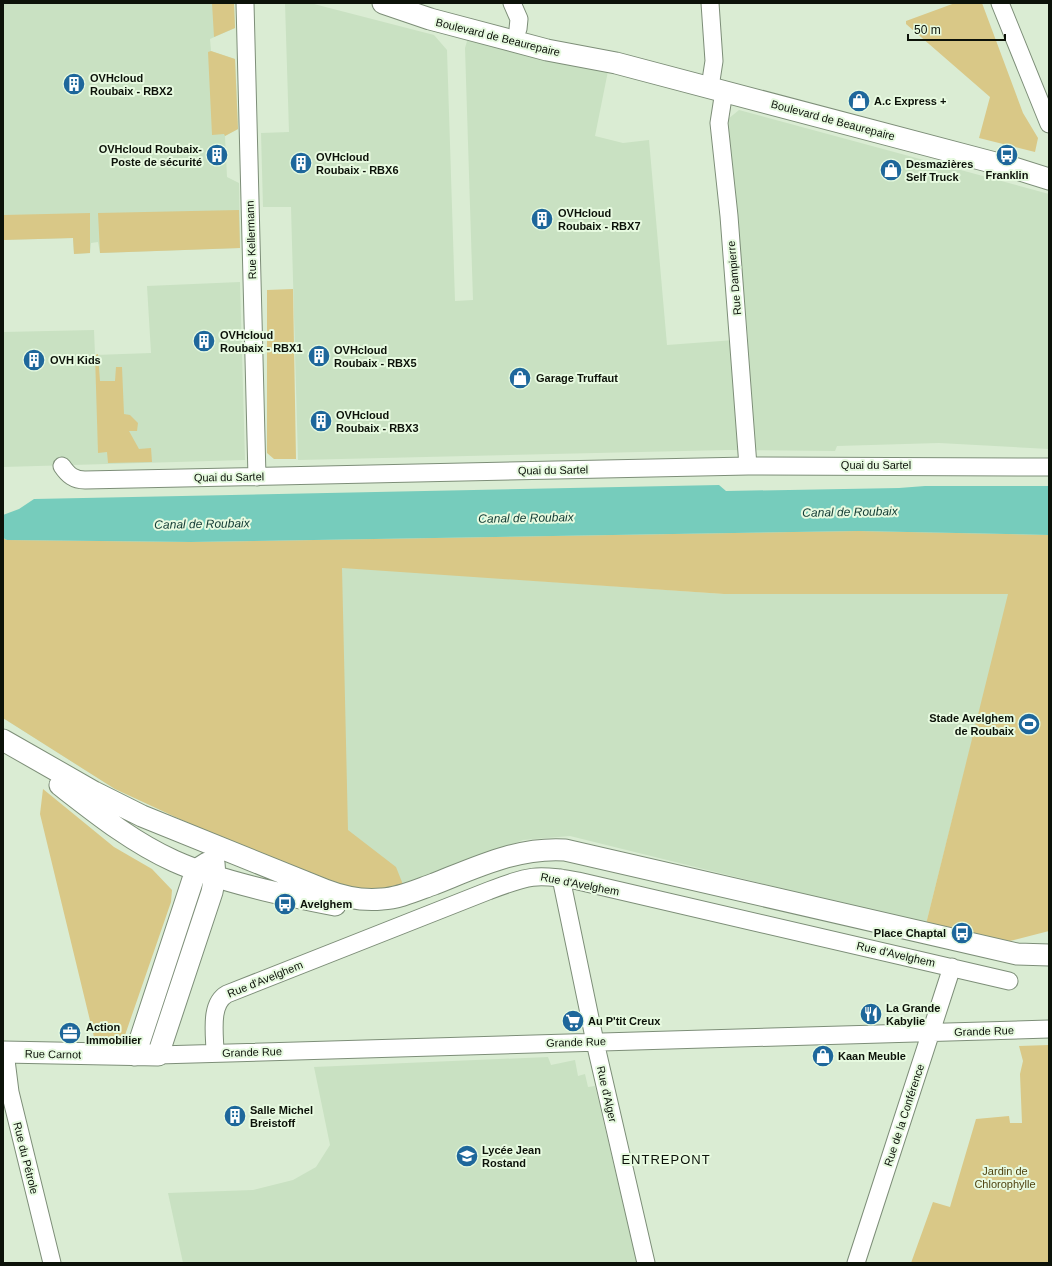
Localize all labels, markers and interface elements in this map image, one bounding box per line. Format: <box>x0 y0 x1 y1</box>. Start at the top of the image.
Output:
street label: Boulevard de Beaurepaire <box>435 16 561 58</box>
scale bar <box>908 16 1005 42</box>
text: 50 m <box>914 23 941 37</box>
building icon: OVHcloud Roubaix - RBX2 <box>61 71 87 97</box>
place label: OVHcloud Roubaix - RBX2 <box>90 72 173 97</box>
shop icon: A.c Express + <box>846 88 872 114</box>
place label: A.c Express + <box>874 95 946 107</box>
street label: Boulevard de Beaurepaire <box>770 98 896 142</box>
building icon: OVHcloud Roubaix- Poste de sécurité <box>204 142 230 168</box>
bus stop icon: Franklin <box>994 142 1020 168</box>
place label: OVHcloud Roubaix- Poste de sécurité <box>99 143 202 168</box>
building icon: OVHcloud Roubaix - RBX6 <box>288 150 314 176</box>
place label: OVHcloud Roubaix - RBX6 <box>316 151 399 176</box>
shop icon: Desmazières Self Truck <box>878 157 904 183</box>
place label: Desmazières Self Truck <box>906 158 973 183</box>
place label: Franklin <box>986 169 1029 181</box>
street label: Rue Kellermann <box>244 200 258 280</box>
building icon: OVHcloud Roubaix - RBX7 <box>529 206 555 232</box>
place label: OVHcloud Roubaix - RBX7 <box>558 207 641 232</box>
street label: Rue Dampierre <box>725 240 743 316</box>
building icon: OVHcloud Roubaix - RBX1 <box>191 328 217 354</box>
place label: OVHcloud Roubaix - RBX1 <box>220 329 303 354</box>
building icon: OVHcloud Roubaix - RBX5 <box>306 343 332 369</box>
place label: OVHcloud Roubaix - RBX5 <box>334 344 417 369</box>
building icon: OVH Kids <box>21 347 47 373</box>
place label: OVH Kids <box>50 354 101 366</box>
shop icon: Garage Truffaut <box>507 365 533 391</box>
place label: Garage Truffaut <box>536 372 618 384</box>
building icon: OVHcloud Roubaix - RBX3 <box>308 408 334 434</box>
place label: OVHcloud Roubaix - RBX3 <box>336 409 419 434</box>
street label: Quai du Sartel <box>841 459 911 471</box>
street label: Quai du Sartel <box>518 463 588 477</box>
street label: Quai du Sartel <box>194 470 264 484</box>
water label: Canal de Roubaix <box>802 504 899 520</box>
water label: Canal de Roubaix <box>478 510 575 526</box>
water label: Canal de Roubaix <box>154 516 251 532</box>
sports icon: Stade Avelghem de Roubaix <box>1016 711 1042 737</box>
place label: Stade Avelghem de Roubaix <box>929 712 1015 737</box>
street label: Rue d'Avelghem <box>540 870 620 898</box>
bus stop icon: Avelghem <box>272 891 298 917</box>
place label: Avelghem <box>300 898 352 910</box>
bus stop icon: Place Chaptal <box>949 920 975 946</box>
place label: Place Chaptal <box>874 927 946 939</box>
street label: Rue d'Avelghem <box>856 939 936 969</box>
street label: Rue d'Avelghem <box>226 958 304 1000</box>
restaurant icon: La Grande Kabylie <box>858 1001 884 1027</box>
place label: La Grande Kabylie <box>886 1002 940 1027</box>
supermarket icon: Au P'tit Creux <box>560 1008 586 1034</box>
place label: Au P'tit Creux <box>588 1015 661 1027</box>
office icon: Action Immobilier <box>57 1020 83 1046</box>
place label: Action Immobilier <box>86 1021 142 1046</box>
street label: Grande Rue <box>954 1024 1014 1038</box>
street label: Grande Rue <box>546 1035 606 1049</box>
shop icon: Kaan Meuble <box>810 1043 836 1069</box>
street label: Grande Rue <box>222 1045 282 1059</box>
street label: Rue Carnot <box>25 1048 81 1060</box>
place label: Kaan Meuble <box>838 1050 906 1062</box>
street label: Rue de la Conférence <box>882 1062 926 1168</box>
street label: Rue d'Alger <box>595 1065 619 1124</box>
building icon: Salle Michel Breistoff <box>222 1103 248 1129</box>
place label: Salle Michel Breistoff <box>250 1104 313 1129</box>
street label: Rue du Pétrole <box>11 1121 41 1195</box>
school or university icon: Lycée Jean Rostand <box>454 1143 480 1169</box>
place label: Lycée Jean Rostand <box>482 1144 541 1169</box>
district label: ENTREPONT <box>621 1152 711 1167</box>
park label: Jardin de Chlorophylle <box>974 1165 1036 1190</box>

